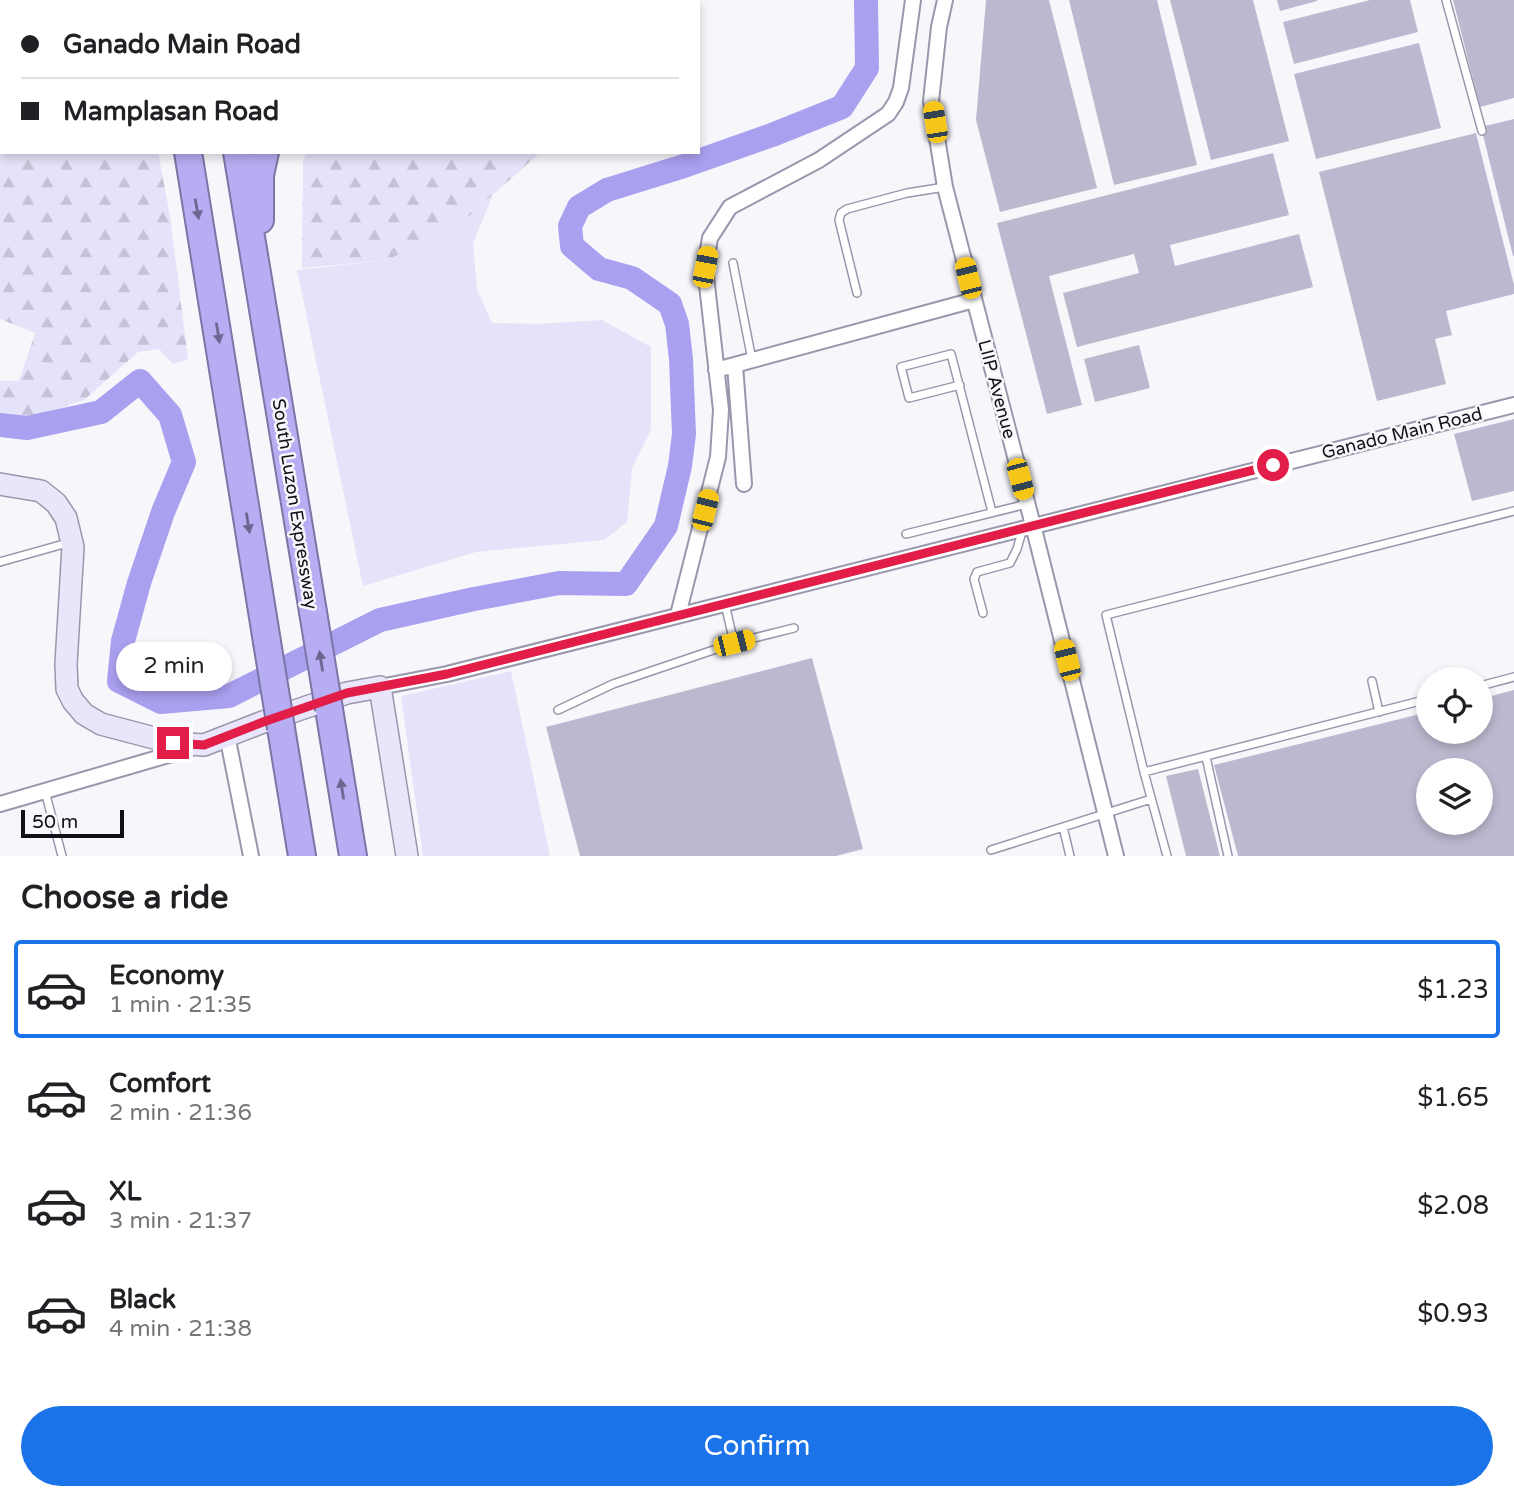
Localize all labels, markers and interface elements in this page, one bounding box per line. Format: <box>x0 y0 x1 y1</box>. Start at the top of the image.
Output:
text: Ganado Main Road <box>63 29 301 60</box>
text: Mamplasan Road <box>63 96 279 127</box>
car <box>922 100 949 144</box>
one-way arrow <box>192 198 203 220</box>
car <box>691 244 720 290</box>
car <box>953 255 984 301</box>
one-way arrow <box>213 322 224 344</box>
street label: LIIP Avenue <box>973 337 1021 441</box>
street label: South Luzon Expressway <box>267 397 323 611</box>
street label: Ganado Main Road <box>1319 402 1485 464</box>
route start <box>1257 449 1289 481</box>
car <box>1005 456 1036 502</box>
car <box>690 487 721 533</box>
one-way arrow <box>243 513 254 535</box>
car <box>712 628 757 658</box>
car <box>1052 637 1083 683</box>
callout: 2 min <box>115 642 231 690</box>
one-way arrow <box>315 650 326 672</box>
text: 2 min <box>143 652 205 680</box>
map controls <box>1416 667 1493 835</box>
button: locate <box>1416 667 1493 744</box>
route end <box>157 727 189 759</box>
button: layers <box>1416 758 1493 835</box>
one-way arrow <box>336 778 347 800</box>
scale bar <box>21 807 124 839</box>
text: 50 m <box>32 811 78 833</box>
text: Choose a ride <box>21 879 228 917</box>
icon: car <box>25 958 88 1021</box>
text: Economy <box>109 960 224 991</box>
text: $1.23 <box>1417 974 1489 1005</box>
text: 1 min · 21:35 <box>109 991 252 1019</box>
icon: car <box>25 1066 88 1129</box>
text: Comfort <box>109 1068 211 1099</box>
text: $1.65 <box>1417 1082 1489 1113</box>
text: 2 min · 21:36 <box>109 1099 252 1127</box>
icon: car <box>25 1174 88 1237</box>
text: XL <box>109 1176 141 1207</box>
text: $2.08 <box>1417 1190 1489 1221</box>
text: 3 min · 21:37 <box>109 1207 252 1235</box>
icon: car <box>25 1282 88 1345</box>
text: Black <box>109 1284 176 1315</box>
text: $0.93 <box>1417 1298 1489 1329</box>
text: 4 min · 21:38 <box>109 1315 252 1343</box>
button: Confirm <box>21 1406 1493 1486</box>

